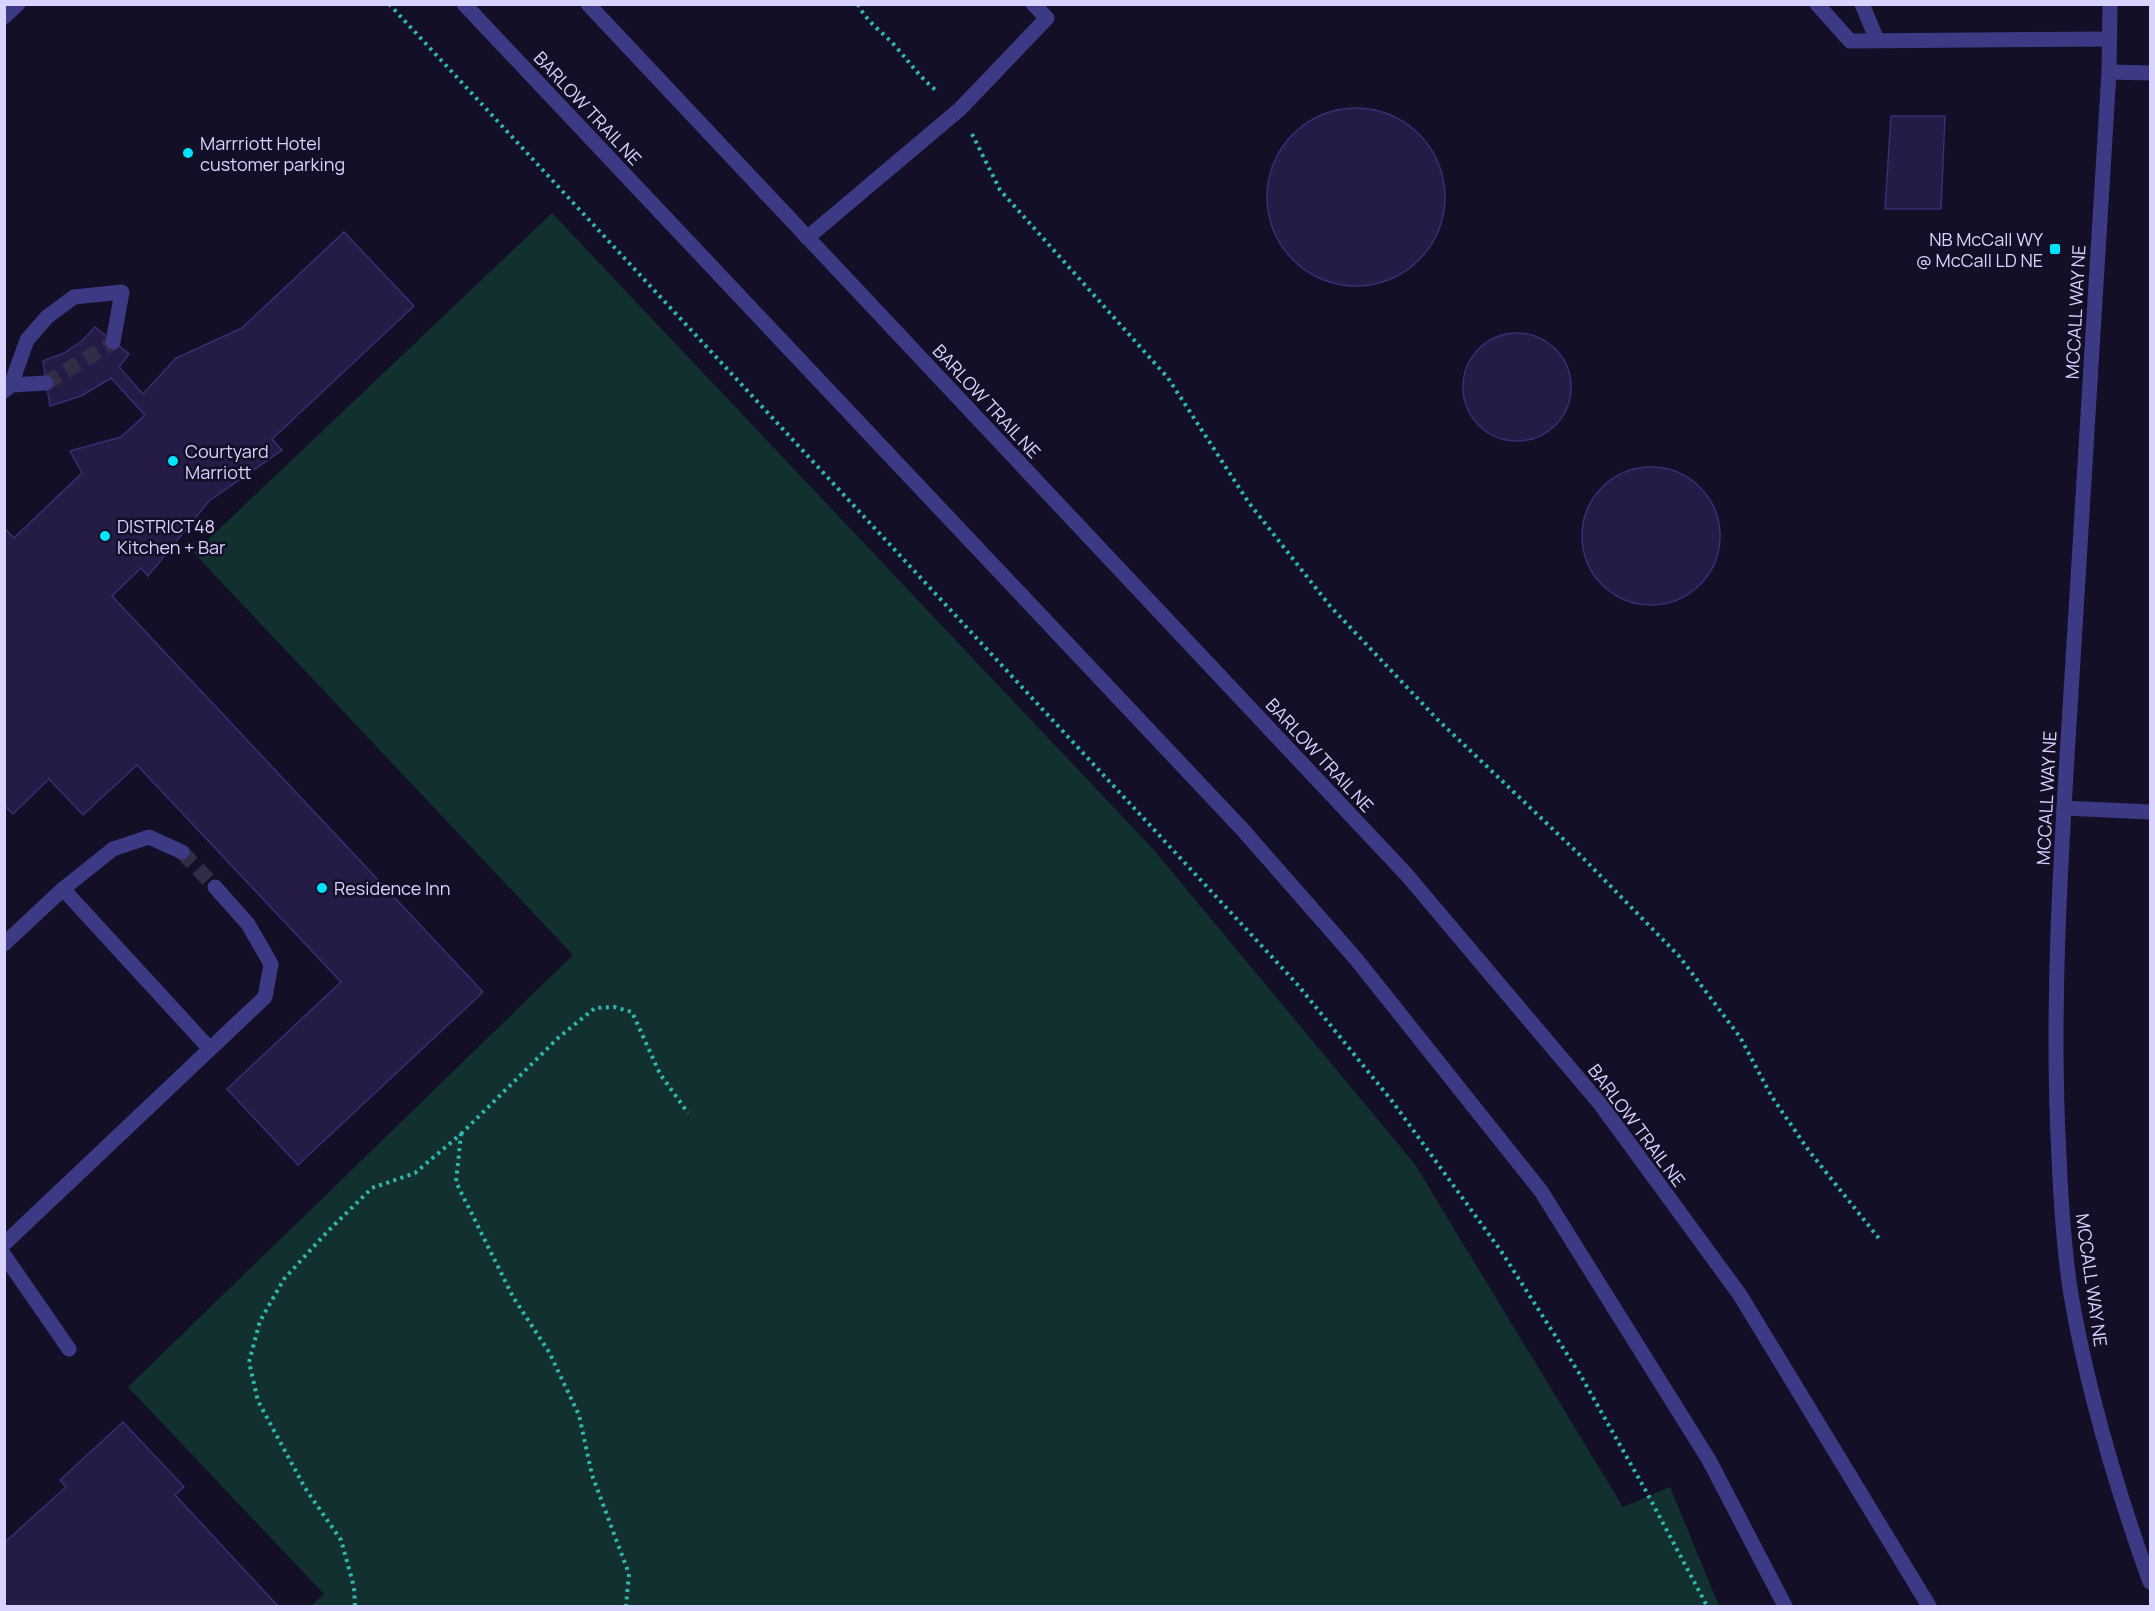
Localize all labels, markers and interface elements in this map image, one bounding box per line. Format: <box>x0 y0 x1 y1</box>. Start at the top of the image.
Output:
street label: BARLOW TRAIL NE <box>529 46 647 170</box>
place label: Marrriott Hotel customer parking <box>200 131 345 176</box>
marker: Marrriott Hotel customer parking <box>181 146 195 160</box>
place label: NB McCall WY @ McCall LD NE <box>1916 227 2044 272</box>
marker: NB McCall WY @ McCall LD NE <box>2048 242 2062 256</box>
street label: MCCALL WAY NE <box>2059 244 2091 380</box>
street label: BARLOW TRAIL NE <box>928 339 1046 463</box>
place label: Courtyard Marriott <box>185 439 269 484</box>
marker: Courtyard Marriott <box>166 454 180 468</box>
place label: DISTRICT48 Kitchen + Bar <box>117 514 226 559</box>
marker: DISTRICT48 Kitchen + Bar <box>98 529 112 543</box>
street label: BARLOW TRAIL NE <box>1261 693 1379 817</box>
street label: MCCALL WAY NE <box>2030 730 2062 866</box>
place label: Residence Inn <box>334 876 450 900</box>
marker: Residence Inn <box>315 881 329 895</box>
street label: BARLOW TRAIL NE <box>1583 1059 1691 1191</box>
street label: MCCALL WAY NE <box>2071 1212 2113 1348</box>

